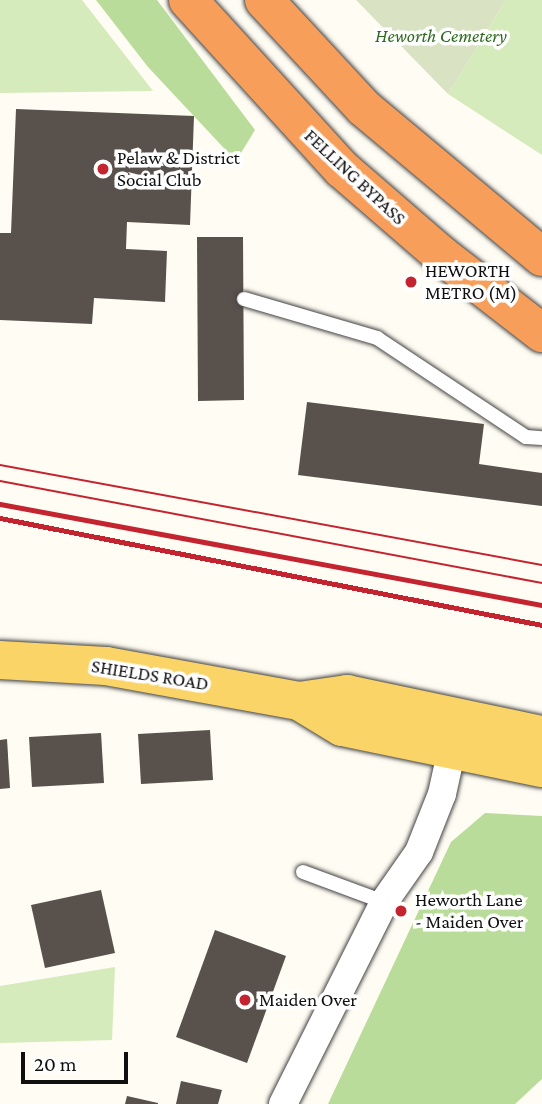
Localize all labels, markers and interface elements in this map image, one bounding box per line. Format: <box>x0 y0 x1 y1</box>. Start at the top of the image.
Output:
park label: Heworth Cemetery <box>375 25 507 47</box>
street label: FELLING BYPASS <box>300 124 410 230</box>
place label: Pelaw & District Social Club <box>117 147 240 191</box>
marker: Pelaw & District Social Club <box>95 161 111 177</box>
place label: HEWORTH METRO (M) <box>425 260 517 304</box>
marker: HEWORTH METRO (M) <box>403 274 419 290</box>
street label: SHIELDS ROAD <box>90 654 210 696</box>
place label: Heworth Lane - Maiden Over <box>415 889 524 933</box>
marker: Heworth Lane - Maiden Over <box>393 903 409 919</box>
place label: Maiden Over <box>259 989 357 1011</box>
marker: Maiden Over <box>237 992 253 1008</box>
scale bar <box>24 1038 131 1082</box>
text: 20 m <box>34 1052 77 1076</box>

